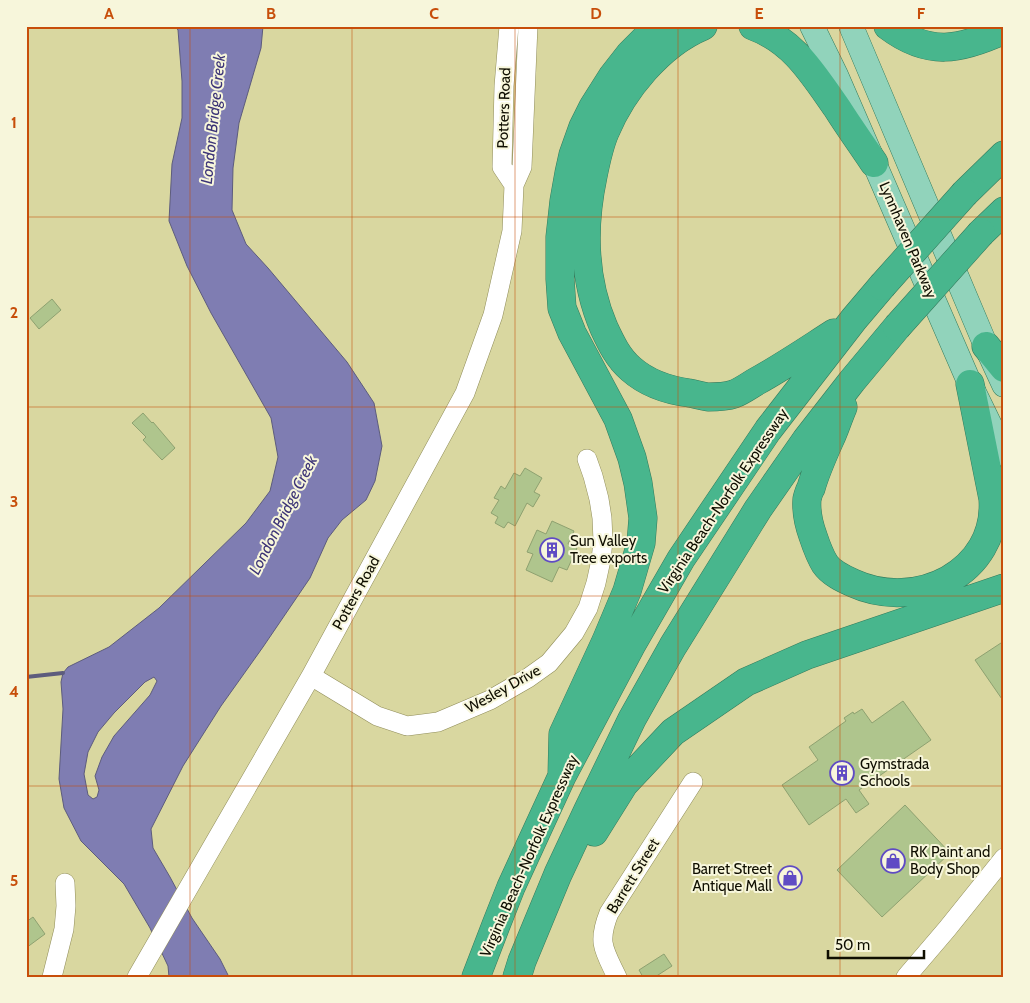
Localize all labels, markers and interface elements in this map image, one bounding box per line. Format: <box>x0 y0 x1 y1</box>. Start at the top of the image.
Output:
text: A <box>104 4 114 23</box>
text: B <box>266 4 276 23</box>
text: C <box>429 4 439 23</box>
text: D <box>590 4 602 23</box>
text: E <box>754 4 764 23</box>
text: F <box>917 4 926 23</box>
water label: London Bridge Creek <box>197 52 229 185</box>
street label: Potters Road <box>494 67 514 149</box>
text: 1 <box>11 113 17 132</box>
street label: Lynnhaven Parkway <box>875 179 941 301</box>
text: 2 <box>10 303 18 322</box>
street label: Virginia Beach-Norfolk Expressway <box>654 405 792 597</box>
water label: London Bridge Creek <box>245 451 322 577</box>
text: 3 <box>10 492 18 511</box>
place label: Sun Valley Tree exports <box>570 532 647 567</box>
building icon: Sun Valley Tree exports <box>539 537 565 563</box>
street label: Potters Road <box>328 553 384 633</box>
street label: Wesley Drive <box>462 661 544 717</box>
text: 4 <box>9 682 19 701</box>
street label: Virginia Beach-Norfolk Expressway <box>476 752 582 960</box>
place label: Gymstrada Schools <box>860 755 930 790</box>
building icon: Gymstrada Schools <box>829 760 855 786</box>
street label: Barrett Street <box>603 835 663 917</box>
place label: RK Paint and Body Shop <box>910 843 990 878</box>
shop icon: RK Paint and Body Shop <box>880 848 906 874</box>
place label: Barret Street Antique Mall <box>692 860 772 895</box>
shop icon: Barret Street Antique Mall <box>777 865 803 891</box>
text: 5 <box>10 871 18 890</box>
scale bar <box>828 928 924 960</box>
text: 50 m <box>835 936 870 954</box>

